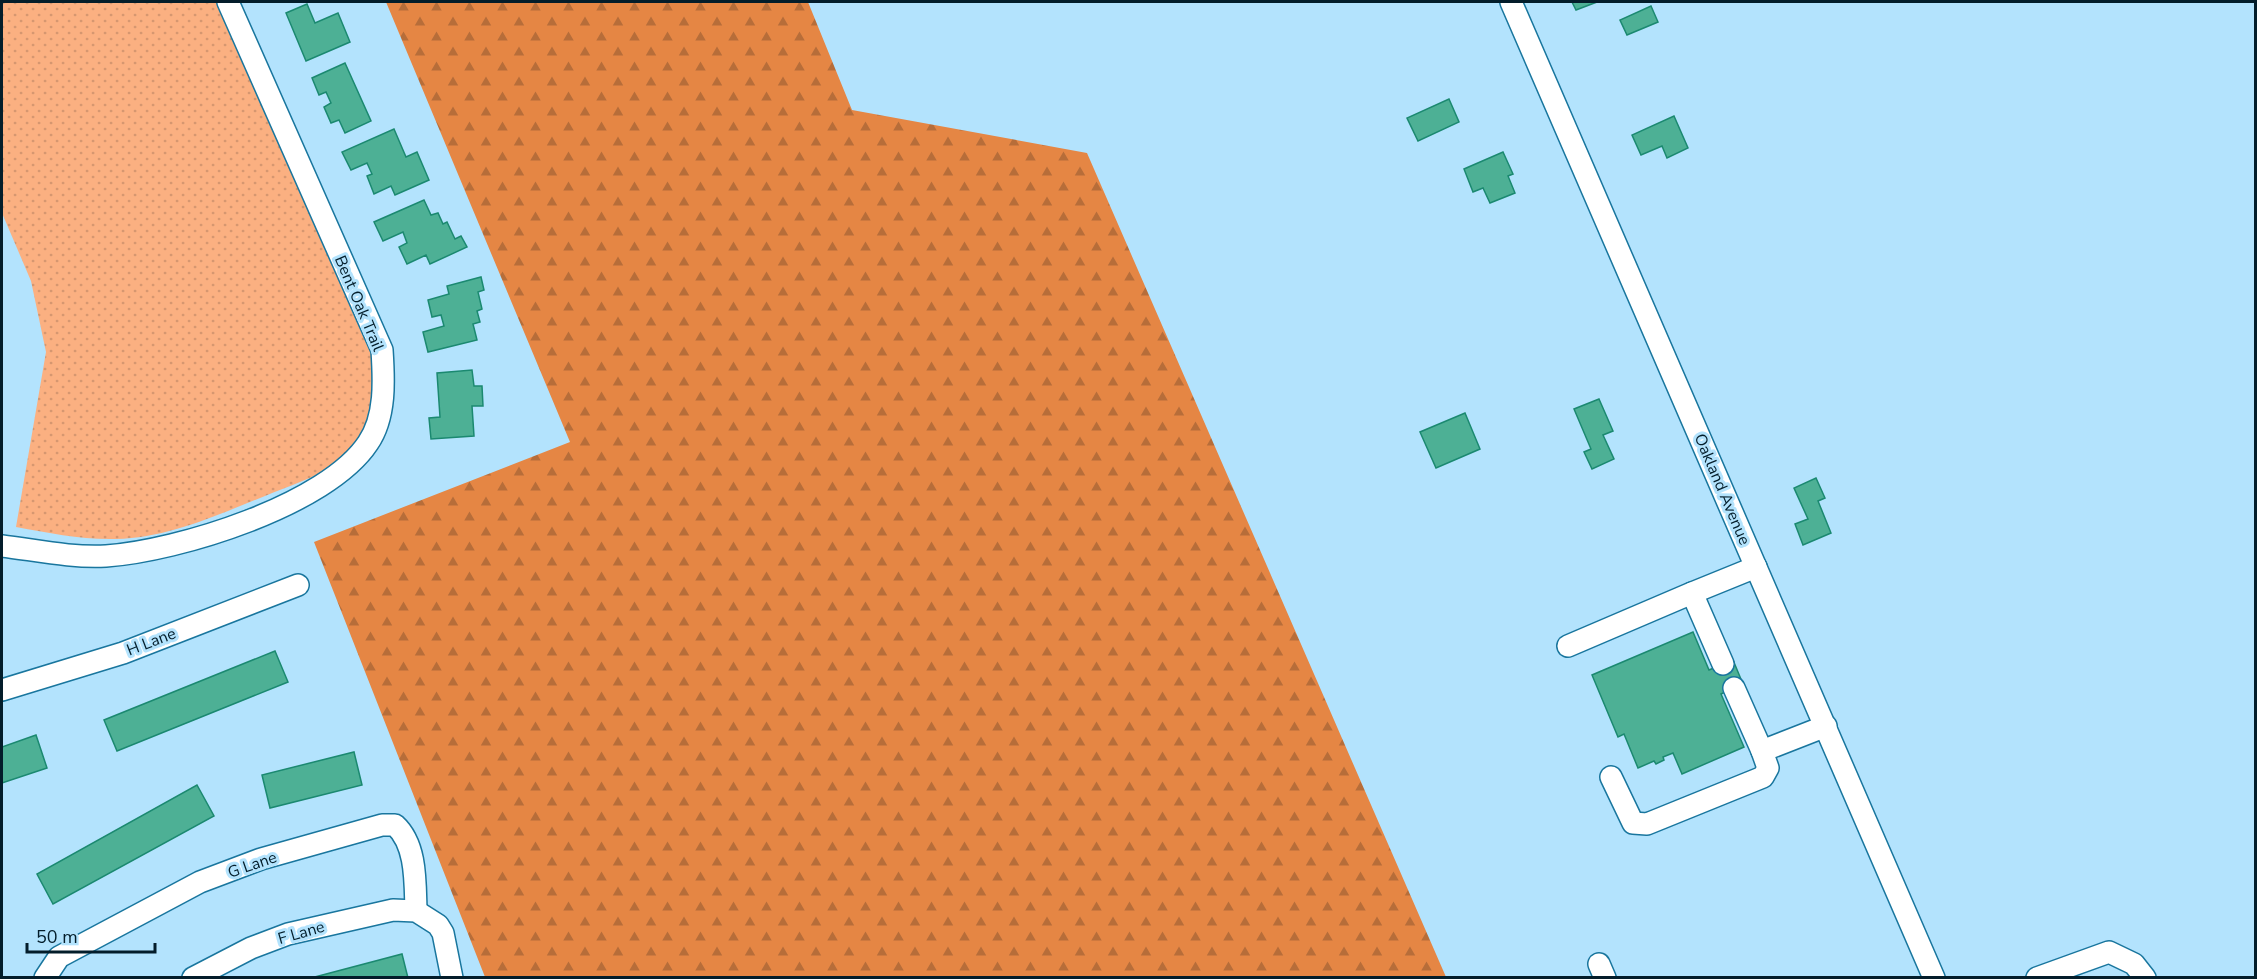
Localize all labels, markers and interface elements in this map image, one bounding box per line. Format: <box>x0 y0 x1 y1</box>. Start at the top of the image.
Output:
street label: Bent Oak Trail <box>329 252 389 355</box>
street label: Oakland Avenue <box>1689 430 1755 548</box>
street label: H Lane <box>124 623 179 661</box>
street label: G Lane <box>225 846 280 884</box>
scale bar <box>27 916 154 954</box>
street label: F Lane <box>275 916 327 950</box>
text: 50 m <box>36 925 78 949</box>

